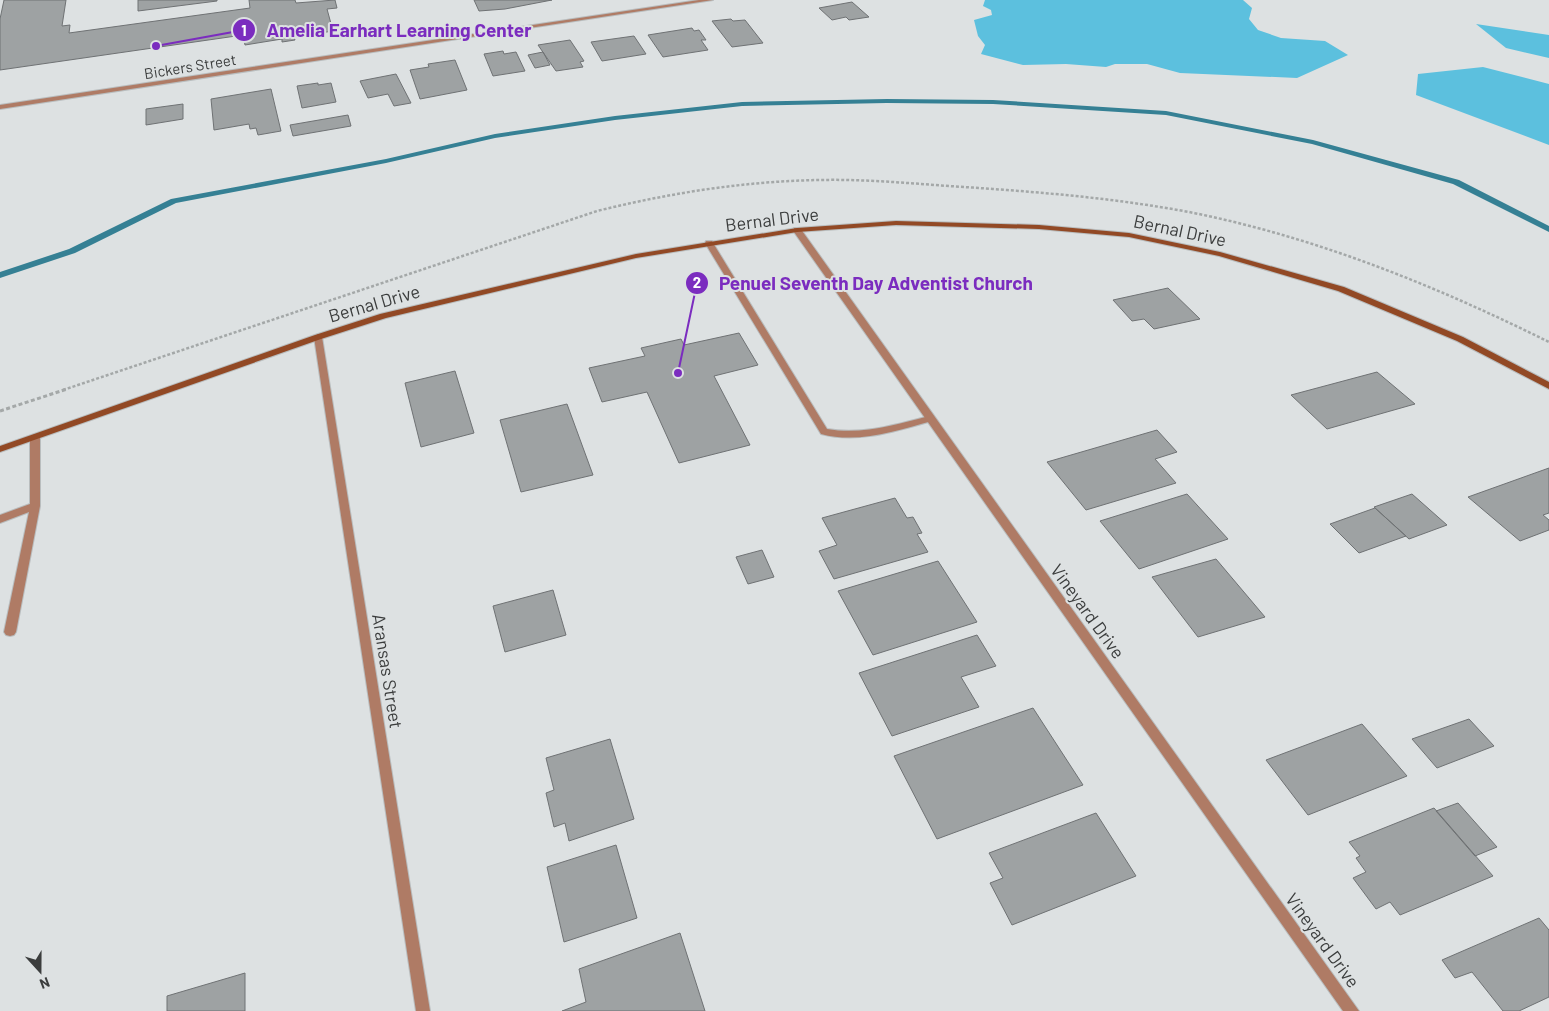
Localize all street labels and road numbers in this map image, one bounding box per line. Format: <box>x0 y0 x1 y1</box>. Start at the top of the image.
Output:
street label: Bickers Street <box>143 50 237 82</box>
street label: Bernal Drive <box>724 202 820 236</box>
street label: Bernal Drive <box>1132 209 1228 251</box>
street label: Bernal Drive <box>326 279 422 327</box>
street label: Vineyard Drive <box>1046 559 1130 663</box>
street label: Aransas Street <box>368 612 408 730</box>
street label: Vineyard Drive <box>1281 888 1365 992</box>

